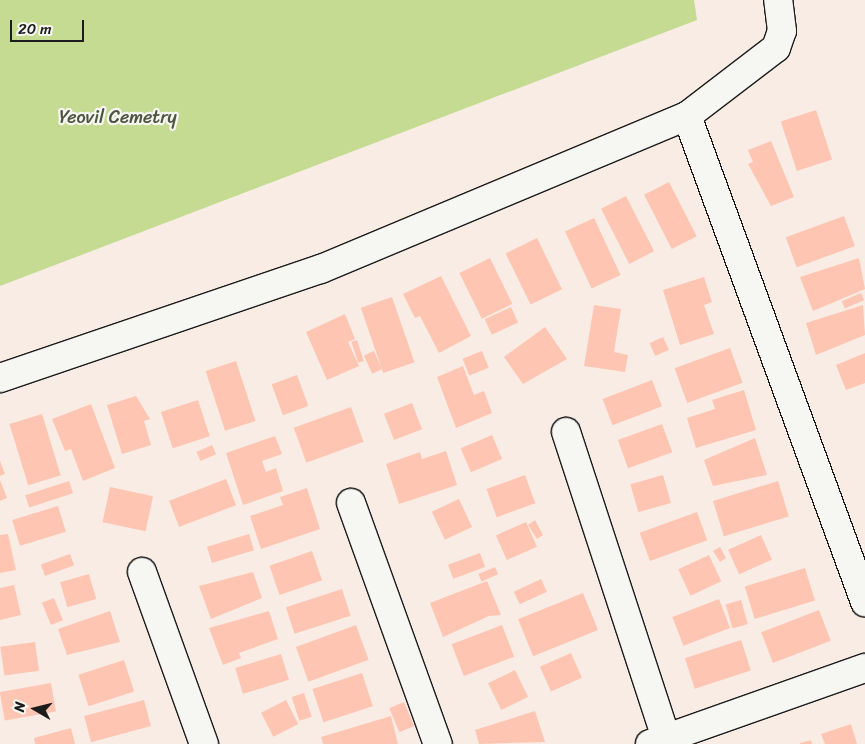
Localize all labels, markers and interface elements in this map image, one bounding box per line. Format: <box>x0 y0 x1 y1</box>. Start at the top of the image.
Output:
scale bar <box>12 10 86 42</box>
text: 20 m <box>18 16 52 42</box>
park label: Yeovil Cemetry <box>59 106 177 128</box>
north arrow <box>10 684 60 734</box>
text: N <box>7 700 33 713</box>

